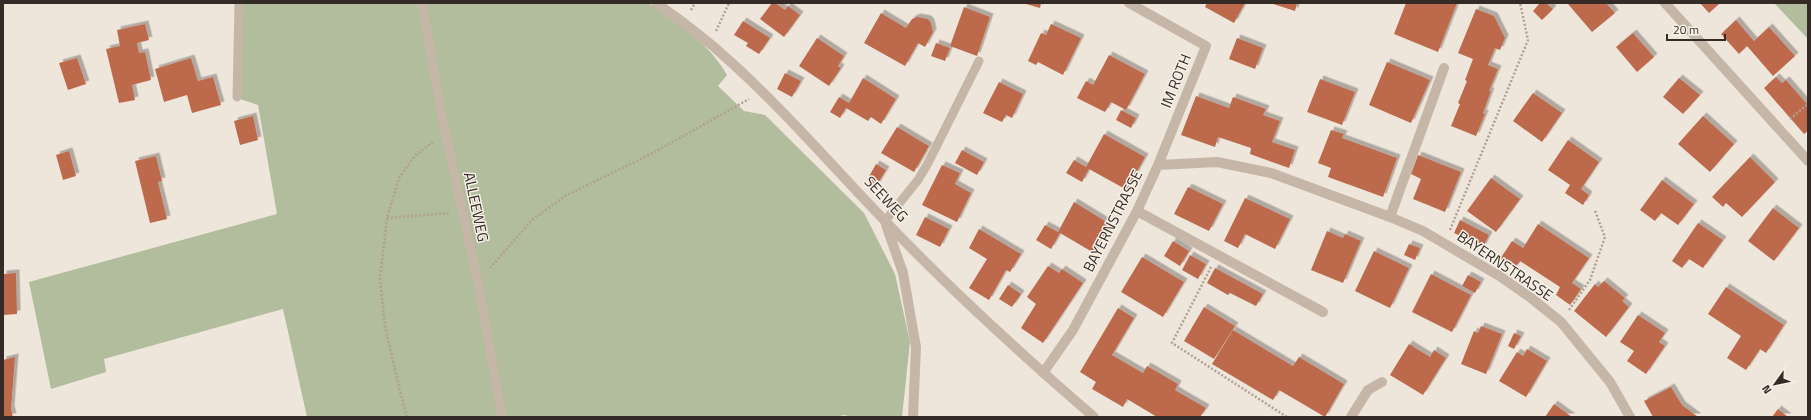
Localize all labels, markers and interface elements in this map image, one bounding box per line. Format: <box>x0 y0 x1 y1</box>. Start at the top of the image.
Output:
scale bar <box>1667 16 1725 42</box>
text: 20 m <box>1673 20 1699 39</box>
street label: IM ROTH <box>1154 50 1197 111</box>
street label: BAYERNSTRASSE <box>1077 166 1148 276</box>
street label: ALLEEWEG <box>458 170 495 244</box>
street label: SEEWEG <box>859 171 914 227</box>
street label: BAYERNSTRASSE <box>1453 225 1558 306</box>
north arrow <box>1755 364 1795 404</box>
text: N <box>1758 382 1775 397</box>

